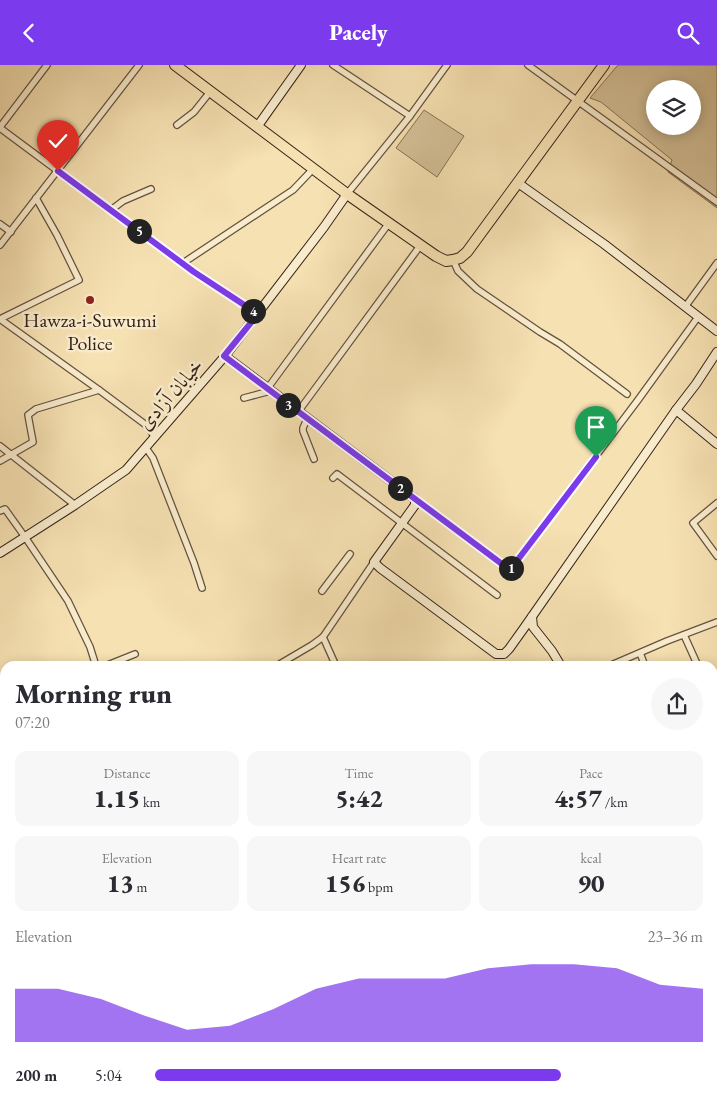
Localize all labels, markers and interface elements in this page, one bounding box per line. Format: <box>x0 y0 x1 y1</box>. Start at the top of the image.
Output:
text: Pacely <box>329 18 388 47</box>
icon: back <box>15 19 43 47</box>
icon: search <box>674 19 702 47</box>
map controls <box>646 80 701 135</box>
button: layers <box>646 80 701 135</box>
pin <box>37 120 79 171</box>
icon: check <box>44 127 72 155</box>
pin: 5 <box>126 219 152 243</box>
text: 5 <box>136 222 143 240</box>
marker: Hawza-i-Suwumi Police <box>84 294 96 306</box>
pin: 4 <box>240 299 266 323</box>
text: 4 <box>250 302 257 320</box>
place label: Hawza-i-Suwumi Police <box>23 307 157 356</box>
street label: خیابان آزادی <box>132 353 208 435</box>
pin: 3 <box>276 393 300 417</box>
text: 3 <box>285 396 292 414</box>
pin <box>575 406 617 457</box>
icon: arrive <box>582 413 610 441</box>
pin: 2 <box>388 475 412 501</box>
text: 2 <box>397 479 404 497</box>
pin: 1 <box>498 555 524 581</box>
text: 1 <box>508 559 515 577</box>
text: Morning run <box>15 675 172 711</box>
button: share <box>651 678 703 730</box>
text: 07:20 <box>15 712 50 733</box>
text: Distance <box>104 764 150 782</box>
text: Time <box>344 764 374 782</box>
text: Pace <box>579 764 603 782</box>
text: 1.15 <box>93 782 140 814</box>
text: 5:42 <box>335 782 383 814</box>
text: 4:57 <box>554 782 602 814</box>
text: km <box>140 793 161 811</box>
text: /km <box>602 793 628 811</box>
text: Elevation <box>102 849 152 867</box>
text: Heart rate <box>332 849 386 867</box>
text: kcal <box>581 849 602 867</box>
text: 13 <box>107 867 134 899</box>
text: 156 <box>325 867 365 899</box>
text: 90 <box>577 867 605 899</box>
text: m <box>134 878 147 896</box>
text: bpm <box>365 878 393 896</box>
text: Elevation <box>15 926 73 947</box>
text: 23–36 m <box>648 926 703 947</box>
text: 200 m <box>15 1065 57 1086</box>
text: 5:04 <box>95 1065 122 1086</box>

